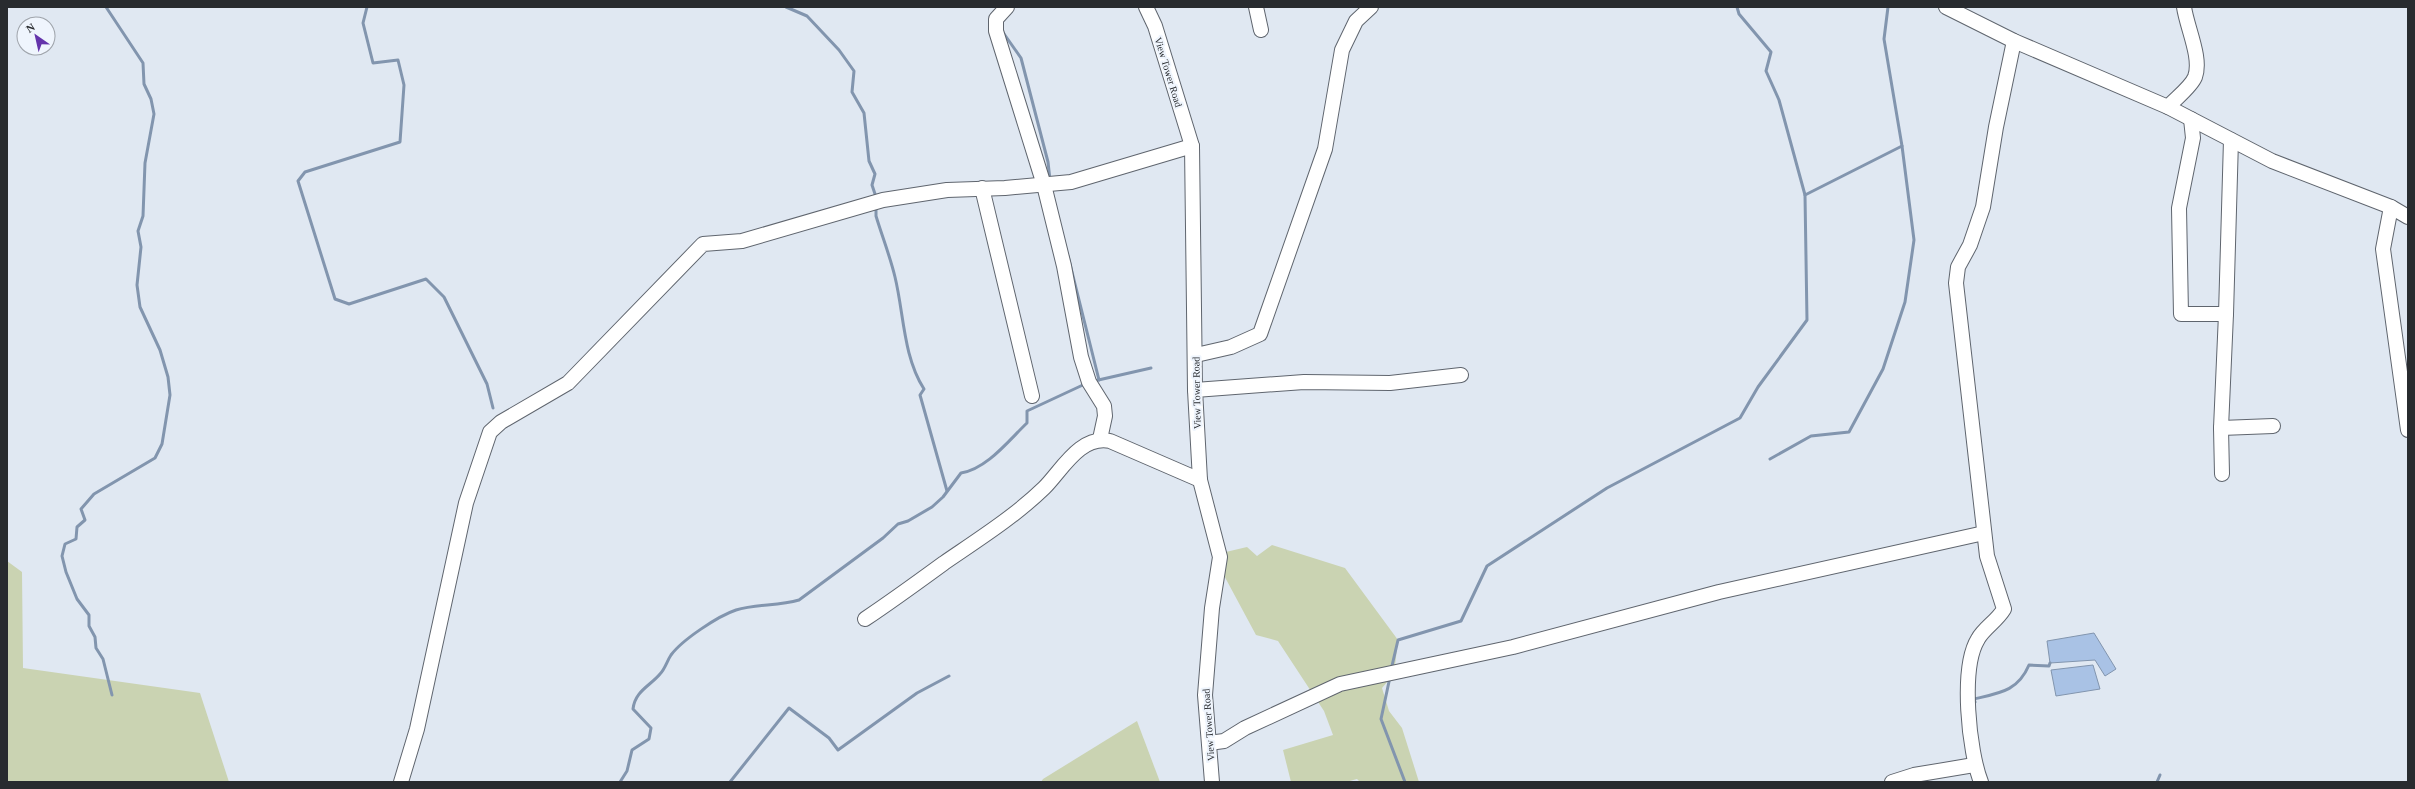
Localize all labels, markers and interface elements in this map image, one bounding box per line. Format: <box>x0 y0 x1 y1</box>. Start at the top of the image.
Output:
north arrow <box>16 16 56 56</box>
text: N <box>24 20 37 35</box>
street label: View Tower Road <box>1153 36 1184 108</box>
street label: View Tower Road <box>1190 357 1203 429</box>
street label: View Tower Road <box>1200 688 1217 761</box>

